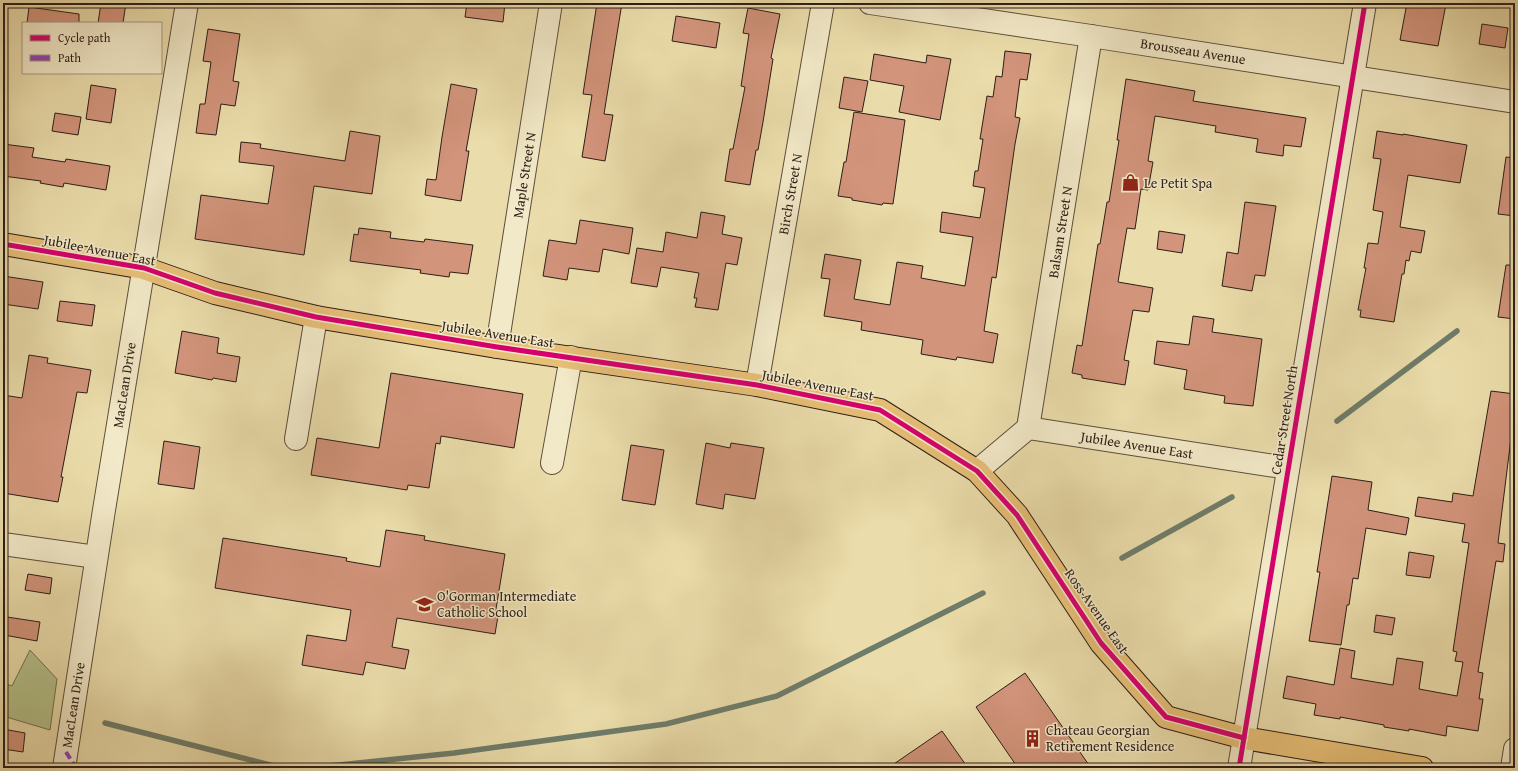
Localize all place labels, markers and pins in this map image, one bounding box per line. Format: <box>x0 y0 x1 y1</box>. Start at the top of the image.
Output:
shop icon: Le Petit Spa <box>1121 173 1141 193</box>
place label: Le Petit Spa <box>1144 173 1213 193</box>
place label: O'Gorman Intermediate Catholic School <box>437 586 577 622</box>
school or university icon: O'Gorman Intermediate Catholic School <box>414 594 434 614</box>
place label: Chateau Georgian Retirement Residence <box>1046 720 1175 756</box>
building icon: Chateau Georgian Retirement Residence <box>1023 728 1043 748</box>

